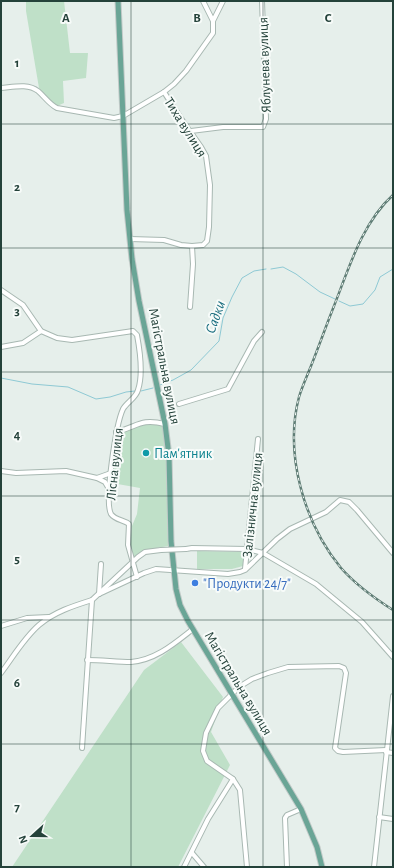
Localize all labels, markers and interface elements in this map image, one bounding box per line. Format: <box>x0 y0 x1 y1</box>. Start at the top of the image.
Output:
text: A <box>62 12 70 25</box>
text: B <box>193 12 201 25</box>
text: C <box>325 12 332 25</box>
street label: Яблунева вулиця <box>256 17 274 113</box>
text: 1 <box>15 57 19 70</box>
street label: Тиха вулиця <box>161 95 209 160</box>
text: 2 <box>14 181 20 194</box>
water label: Садки <box>203 299 228 336</box>
text: 3 <box>14 305 20 318</box>
street label: Магістральна вулиця <box>146 307 182 426</box>
street label: Лісна вулиця <box>104 427 126 501</box>
text: 4 <box>14 429 21 442</box>
place label: Пам'ятник <box>154 447 213 461</box>
marker: Пам'ятник <box>141 448 151 458</box>
street label: Залізнична вулиця <box>240 452 265 558</box>
text: 5 <box>14 553 20 566</box>
place label: "Продукти 24/7" <box>203 577 291 591</box>
marker: "Продукти 24/7" <box>190 578 200 588</box>
street label: Магістральна вулиця <box>202 629 275 738</box>
text: 6 <box>14 677 20 690</box>
text: 7 <box>14 801 20 814</box>
north arrow <box>12 816 52 856</box>
text: N <box>17 834 30 845</box>

